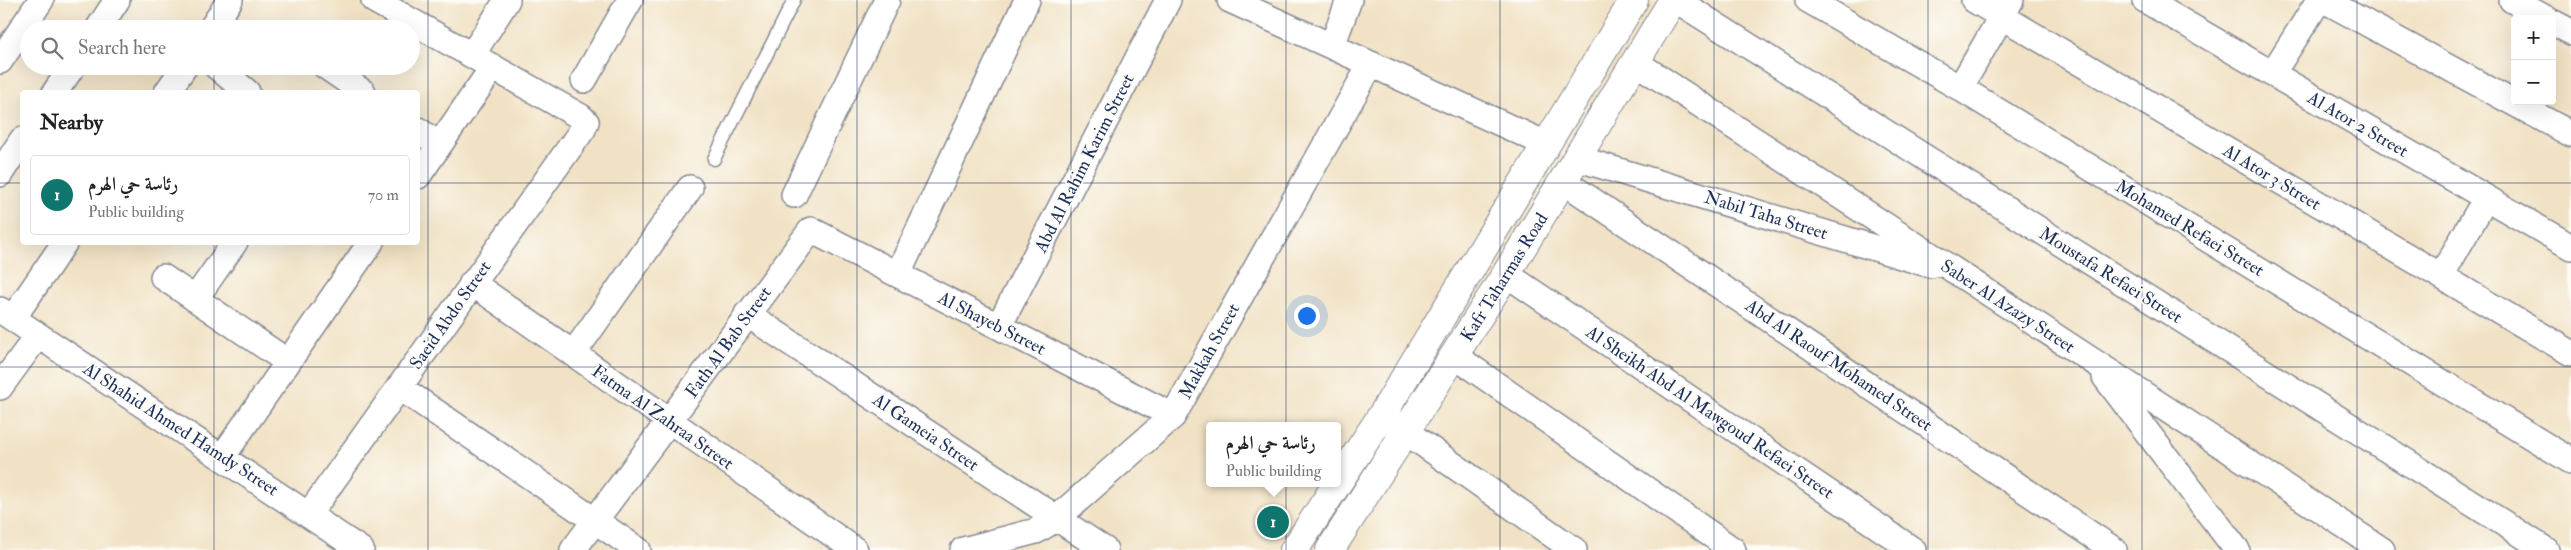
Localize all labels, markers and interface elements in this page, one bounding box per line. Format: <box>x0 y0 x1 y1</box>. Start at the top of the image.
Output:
map controls <box>2511 15 2556 105</box>
button: + <box>2511 15 2556 60</box>
search box <box>20 20 420 75</box>
icon: search <box>38 34 66 62</box>
text: Search here <box>78 36 166 60</box>
button: − <box>2511 60 2556 105</box>
street label: Abd Al Rahim Karim Street <box>1029 70 1140 257</box>
street label: Al Ator 2 Street <box>2302 86 2412 163</box>
text: Nearby <box>40 109 103 136</box>
street label: Al Ator 3 Street <box>2218 139 2325 216</box>
text: رئاسة حي الهرم <box>88 172 178 196</box>
street label: Mohamed Refaei Street <box>2111 175 2268 282</box>
text: 1 <box>54 185 60 205</box>
text: 70 m <box>368 185 399 205</box>
street label: Nabil Taha Street <box>1701 186 1830 245</box>
text: Public building <box>88 202 184 222</box>
street label: Kafr Taharmas Road <box>1456 208 1553 346</box>
street label: Moustafa Refaei Street <box>2035 222 2187 329</box>
street label: Saber Al Azazy Street <box>1936 254 2079 358</box>
street label: Saeid Abdo Street <box>404 256 496 374</box>
street label: Fath Al Bab Street <box>680 282 777 403</box>
street label: Al Shayeb Street <box>933 286 1050 361</box>
street label: Abd Al Raouf Mohamed Street <box>1740 294 1937 437</box>
street label: Makkah Street <box>1174 299 1245 403</box>
your location <box>1294 303 1320 329</box>
street label: Al Sheikh Abd Al Mawgoud Refaei Street <box>1581 320 1838 504</box>
street label: Al Shahid Ahmed Hamdy Street <box>78 357 283 501</box>
street label: Fatma Al Zahraa Street <box>587 360 738 475</box>
street label: Al Gameia Street <box>867 388 983 476</box>
popup <box>1206 422 1341 487</box>
text: رئاسة حي الهرم <box>1225 431 1316 455</box>
text: Public building <box>1225 461 1322 481</box>
pin: 1 <box>1257 503 1289 541</box>

